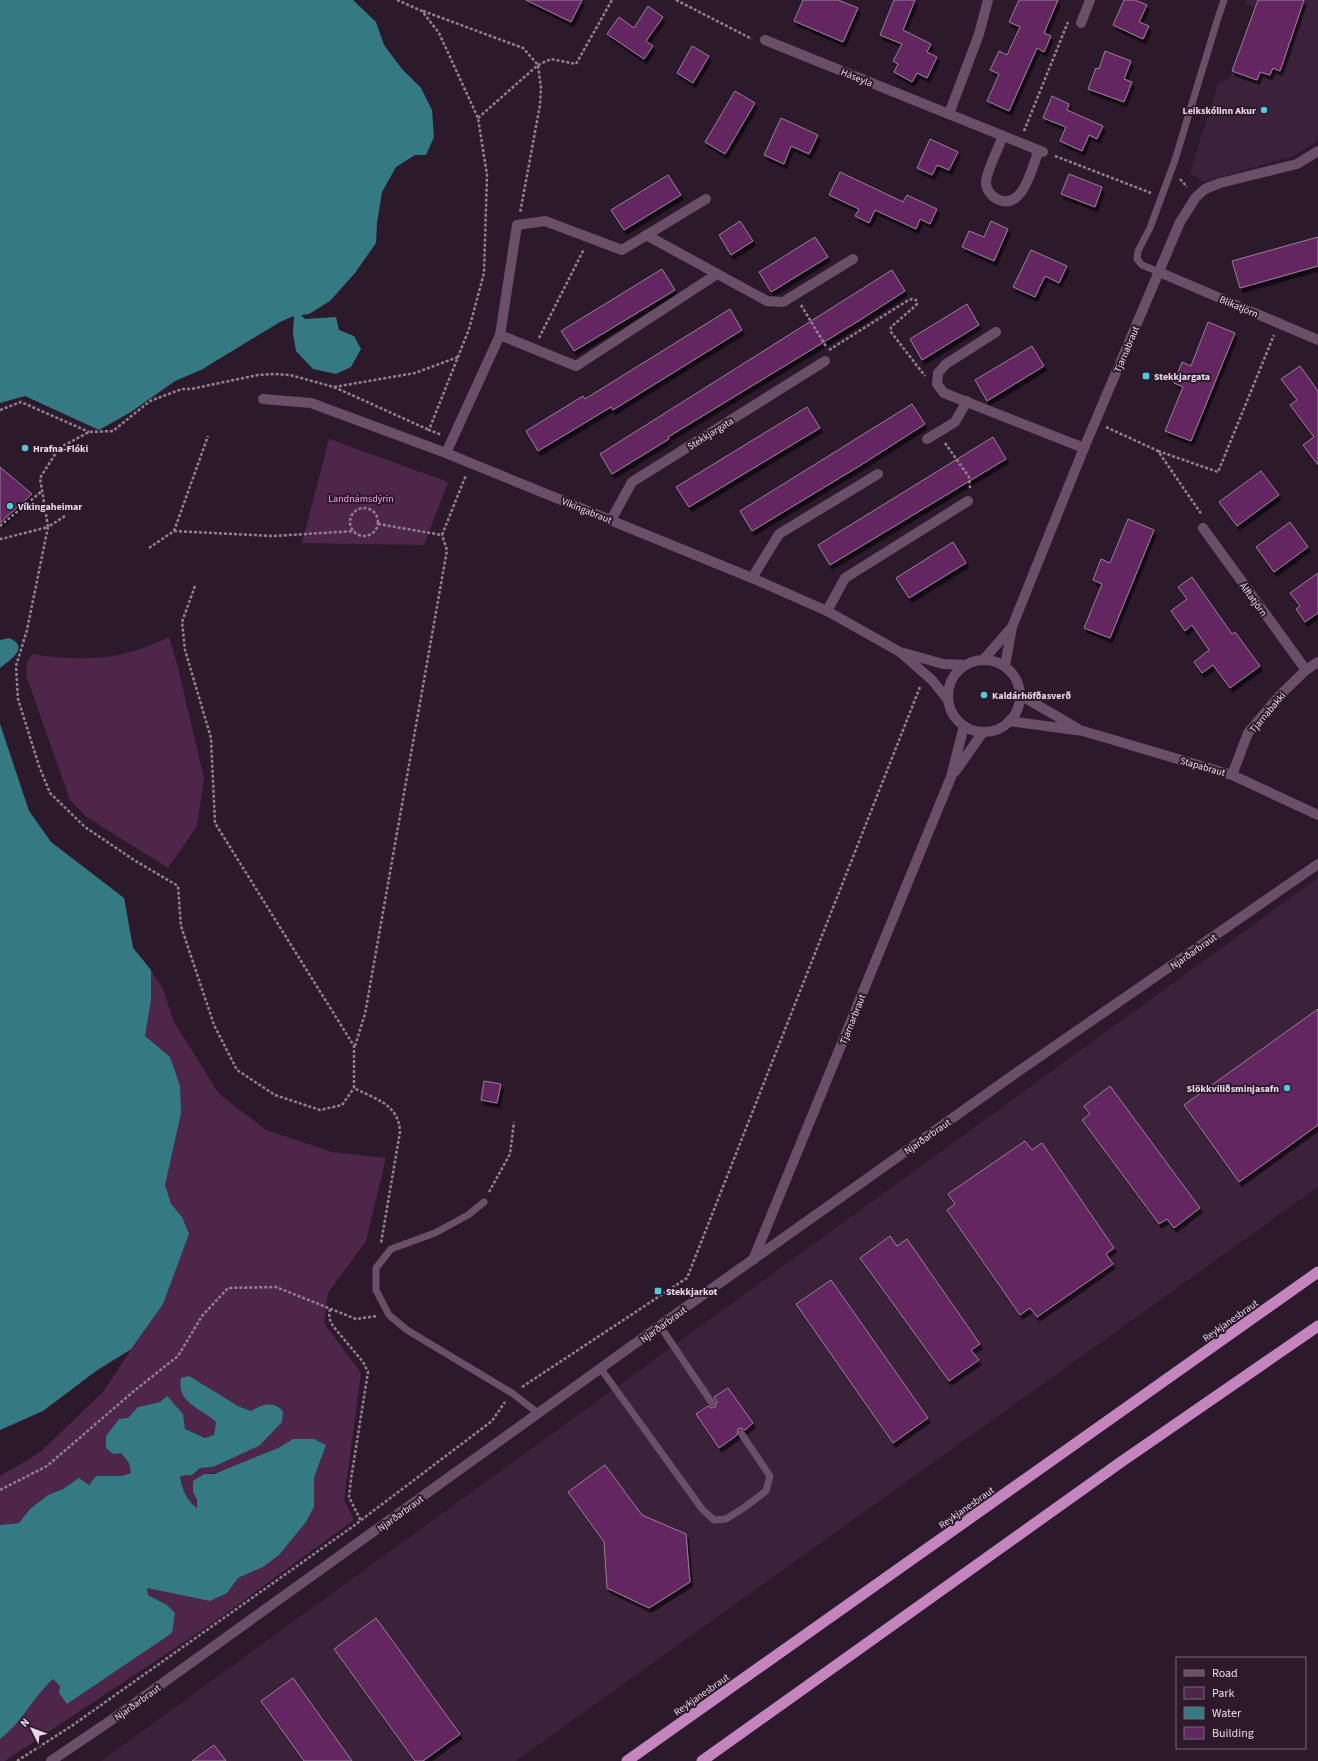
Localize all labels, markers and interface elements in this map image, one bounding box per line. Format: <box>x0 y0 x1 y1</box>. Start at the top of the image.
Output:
street label: Háseyla <box>839 65 875 91</box>
place label: Leikskólinn Akur <box>1183 104 1256 118</box>
marker: Leikskólinn Akur <box>1259 105 1269 115</box>
street label: Blikatjörn <box>1217 292 1260 321</box>
street label: Tjarnabraut <box>1111 323 1143 375</box>
place label: Stekkjargata <box>1154 370 1210 384</box>
marker: Stekkjargata <box>1141 371 1151 381</box>
street label: Stekkjargata <box>685 414 736 454</box>
place label: Hrafna-Flóki <box>33 442 89 456</box>
marker: Hrafna-Flóki <box>20 443 30 453</box>
park label: Landnámsdýrin <box>328 492 394 506</box>
street label: Vikingabraut <box>559 495 614 528</box>
place label: Víkingaheimar <box>17 500 82 514</box>
marker: Víkingaheimar <box>5 501 15 511</box>
street label: Álftatjörn <box>1236 580 1270 619</box>
place label: Kaldárhöfðasverð <box>992 689 1071 703</box>
street label: Tjarnabakki <box>1246 689 1289 736</box>
marker: Kaldárhöfðasverð <box>979 690 989 700</box>
street label: Stapabraut <box>1178 754 1228 780</box>
street label: Njarðarbraut <box>1167 930 1220 973</box>
street label: Tjarnarbraut <box>837 992 870 1047</box>
place label: Slökkviliðsminjasafn <box>1187 1082 1279 1096</box>
marker: Slökkviliðsminjasafn <box>1282 1083 1292 1093</box>
street label: Njarðarbraut <box>901 1115 954 1158</box>
place label: Stekkjarkot <box>666 1285 717 1299</box>
marker: Stekkjarkot <box>653 1286 663 1296</box>
street label: Reykjanesbraut <box>1200 1296 1262 1345</box>
street label: Njarðarbraut <box>638 1303 690 1346</box>
street label: Reykjanesbraut <box>936 1483 998 1532</box>
street label: Njarðarbraut <box>375 1492 427 1535</box>
legend <box>1176 1657 1306 1749</box>
text: Road <box>1212 1665 1238 1682</box>
street label: Reykjanesbraut <box>671 1670 733 1719</box>
street label: Njarðarbraut <box>112 1681 164 1724</box>
text: Park <box>1212 1685 1234 1702</box>
text: Water <box>1212 1705 1242 1722</box>
north arrow <box>12 1709 52 1749</box>
text: N <box>17 1715 33 1730</box>
text: Building <box>1212 1725 1254 1742</box>

